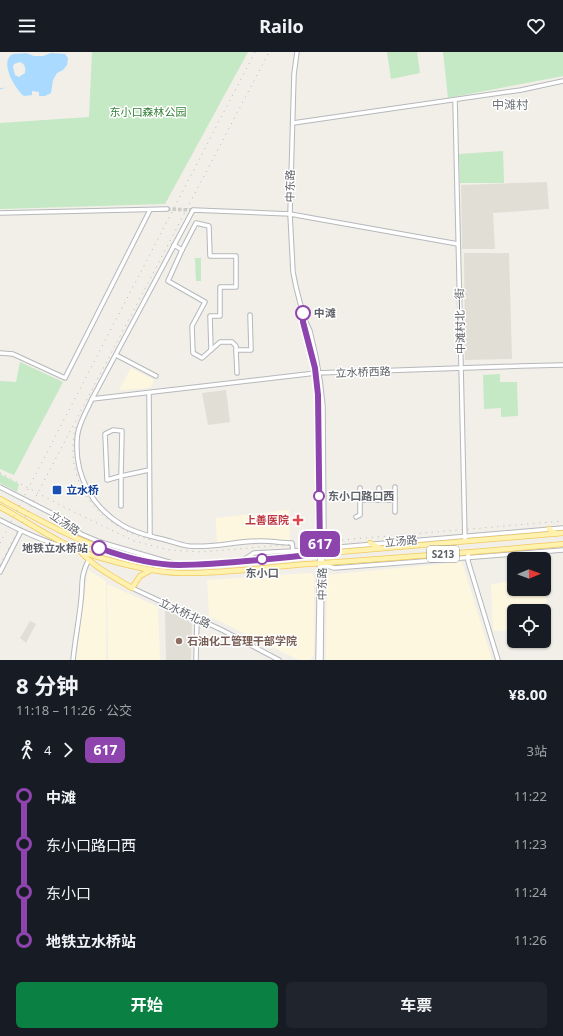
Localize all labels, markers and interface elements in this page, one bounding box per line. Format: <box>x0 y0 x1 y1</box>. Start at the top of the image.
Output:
text: Railo <box>259 14 304 38</box>
icon: menu <box>16 15 38 37</box>
icon: heart <box>525 15 547 37</box>
district label: 中滩村 <box>492 96 529 113</box>
park label: 东小口森林公园 <box>110 104 187 119</box>
street label: 中东路 <box>282 169 297 203</box>
street label: 中滩村北一街 <box>451 288 468 354</box>
marker: 中滩 <box>295 305 311 321</box>
place label: 中滩 <box>314 305 336 320</box>
street label: 立水桥西路 <box>335 363 391 380</box>
place label: 立水桥 <box>66 482 99 497</box>
marker: 立水桥 <box>51 484 63 496</box>
place label: 东小口路口西 <box>328 488 394 503</box>
marker: 东小口路口西 <box>313 490 325 502</box>
street label: 立汤路 <box>47 507 83 538</box>
place label: 上善医院 <box>245 512 289 527</box>
marker: 上善医院 <box>292 514 304 526</box>
line badge: 617 <box>297 531 343 557</box>
street label: 立汤路 <box>384 532 418 549</box>
text: 617 <box>308 534 332 553</box>
place label: 地铁立水桥站 <box>22 540 88 555</box>
marker: 地铁立水桥站 <box>91 540 107 556</box>
road number: S213 <box>427 546 459 562</box>
north arrow <box>507 552 551 596</box>
map controls <box>507 552 551 648</box>
marker: 东小口 <box>256 553 268 565</box>
place label: 东小口 <box>246 565 279 580</box>
street label: 中东路 <box>314 567 329 601</box>
street label: 立水桥北路 <box>157 594 213 631</box>
button: locate <box>507 604 551 648</box>
place label: 石油化工管理干部学院 <box>187 633 297 648</box>
marker: 石油化工管理干部学院 <box>174 636 184 646</box>
text: 8 分钟 <box>16 670 78 700</box>
text: ¥8.00 <box>508 684 547 704</box>
text: 11:18 – 11:26 · 公交 <box>16 701 132 719</box>
icon: walk <box>16 739 38 761</box>
icon: forward <box>57 739 79 761</box>
text: 617 <box>93 740 117 759</box>
text: 4 <box>44 741 51 759</box>
text: 3站 <box>527 742 547 760</box>
text: 中滩 <box>46 787 76 807</box>
text: 11:22 <box>514 787 547 805</box>
text: 东小口路口西 <box>46 835 136 855</box>
text: 11:23 <box>514 835 547 853</box>
text: 东小口 <box>46 883 91 903</box>
text: 11:24 <box>514 883 547 901</box>
text: 地铁立水桥站 <box>46 931 136 951</box>
text: 11:26 <box>514 931 547 949</box>
button: 开始 <box>16 982 278 1028</box>
button: 车票 <box>286 982 547 1028</box>

